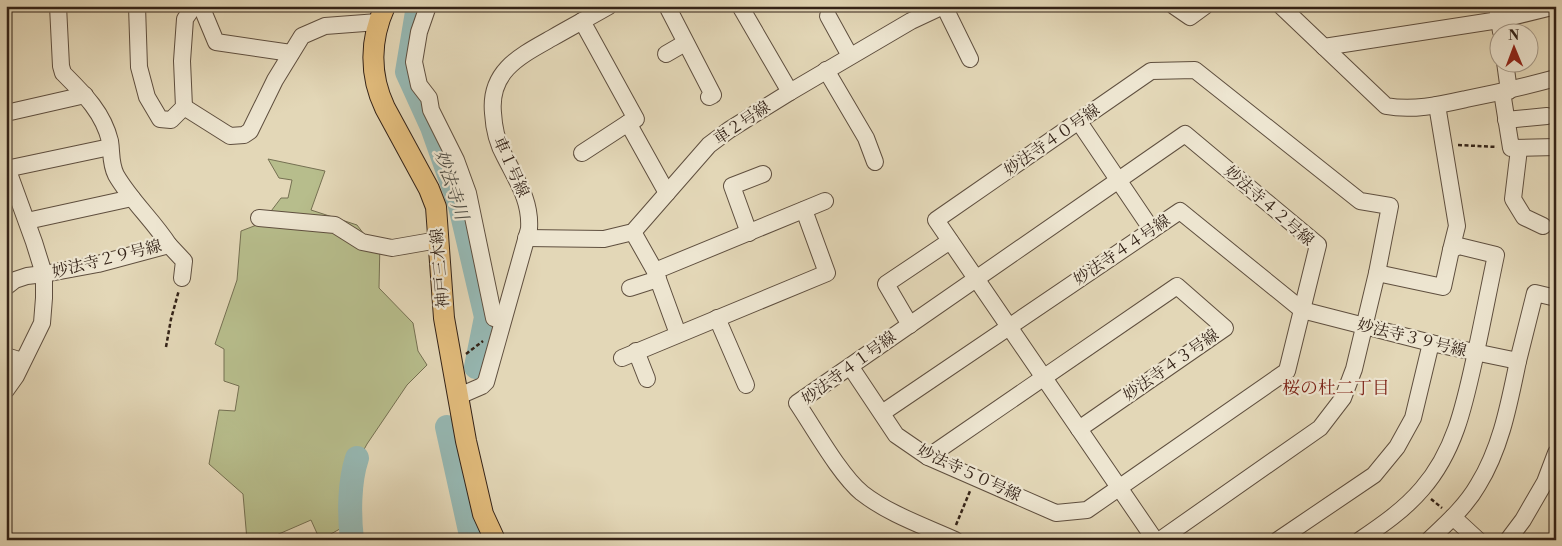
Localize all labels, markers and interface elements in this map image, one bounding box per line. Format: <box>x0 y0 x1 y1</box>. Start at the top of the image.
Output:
north arrow <box>1490 22 1540 72</box>
text: N <box>1508 27 1519 45</box>
street label: 車２号線 <box>710 97 774 149</box>
street label: 妙法寺４０号線 <box>1000 100 1104 180</box>
street label: 車１号線 <box>489 134 533 200</box>
water label: 妙法寺川 <box>429 147 474 225</box>
street label: 妙法寺４２号線 <box>1220 162 1318 250</box>
street label: 妙法寺４４号線 <box>1070 210 1174 290</box>
street label: 神戸三木線 <box>427 227 453 309</box>
street label: 妙法寺２９号線 <box>50 236 164 282</box>
street label: 妙法寺３９号線 <box>1355 315 1469 361</box>
street label: 妙法寺４３号線 <box>1119 325 1223 405</box>
street label: 妙法寺４１号線 <box>798 327 900 409</box>
district label: 桜の杜二丁目 <box>1282 377 1390 400</box>
street label: 妙法寺５０号線 <box>914 440 1024 506</box>

